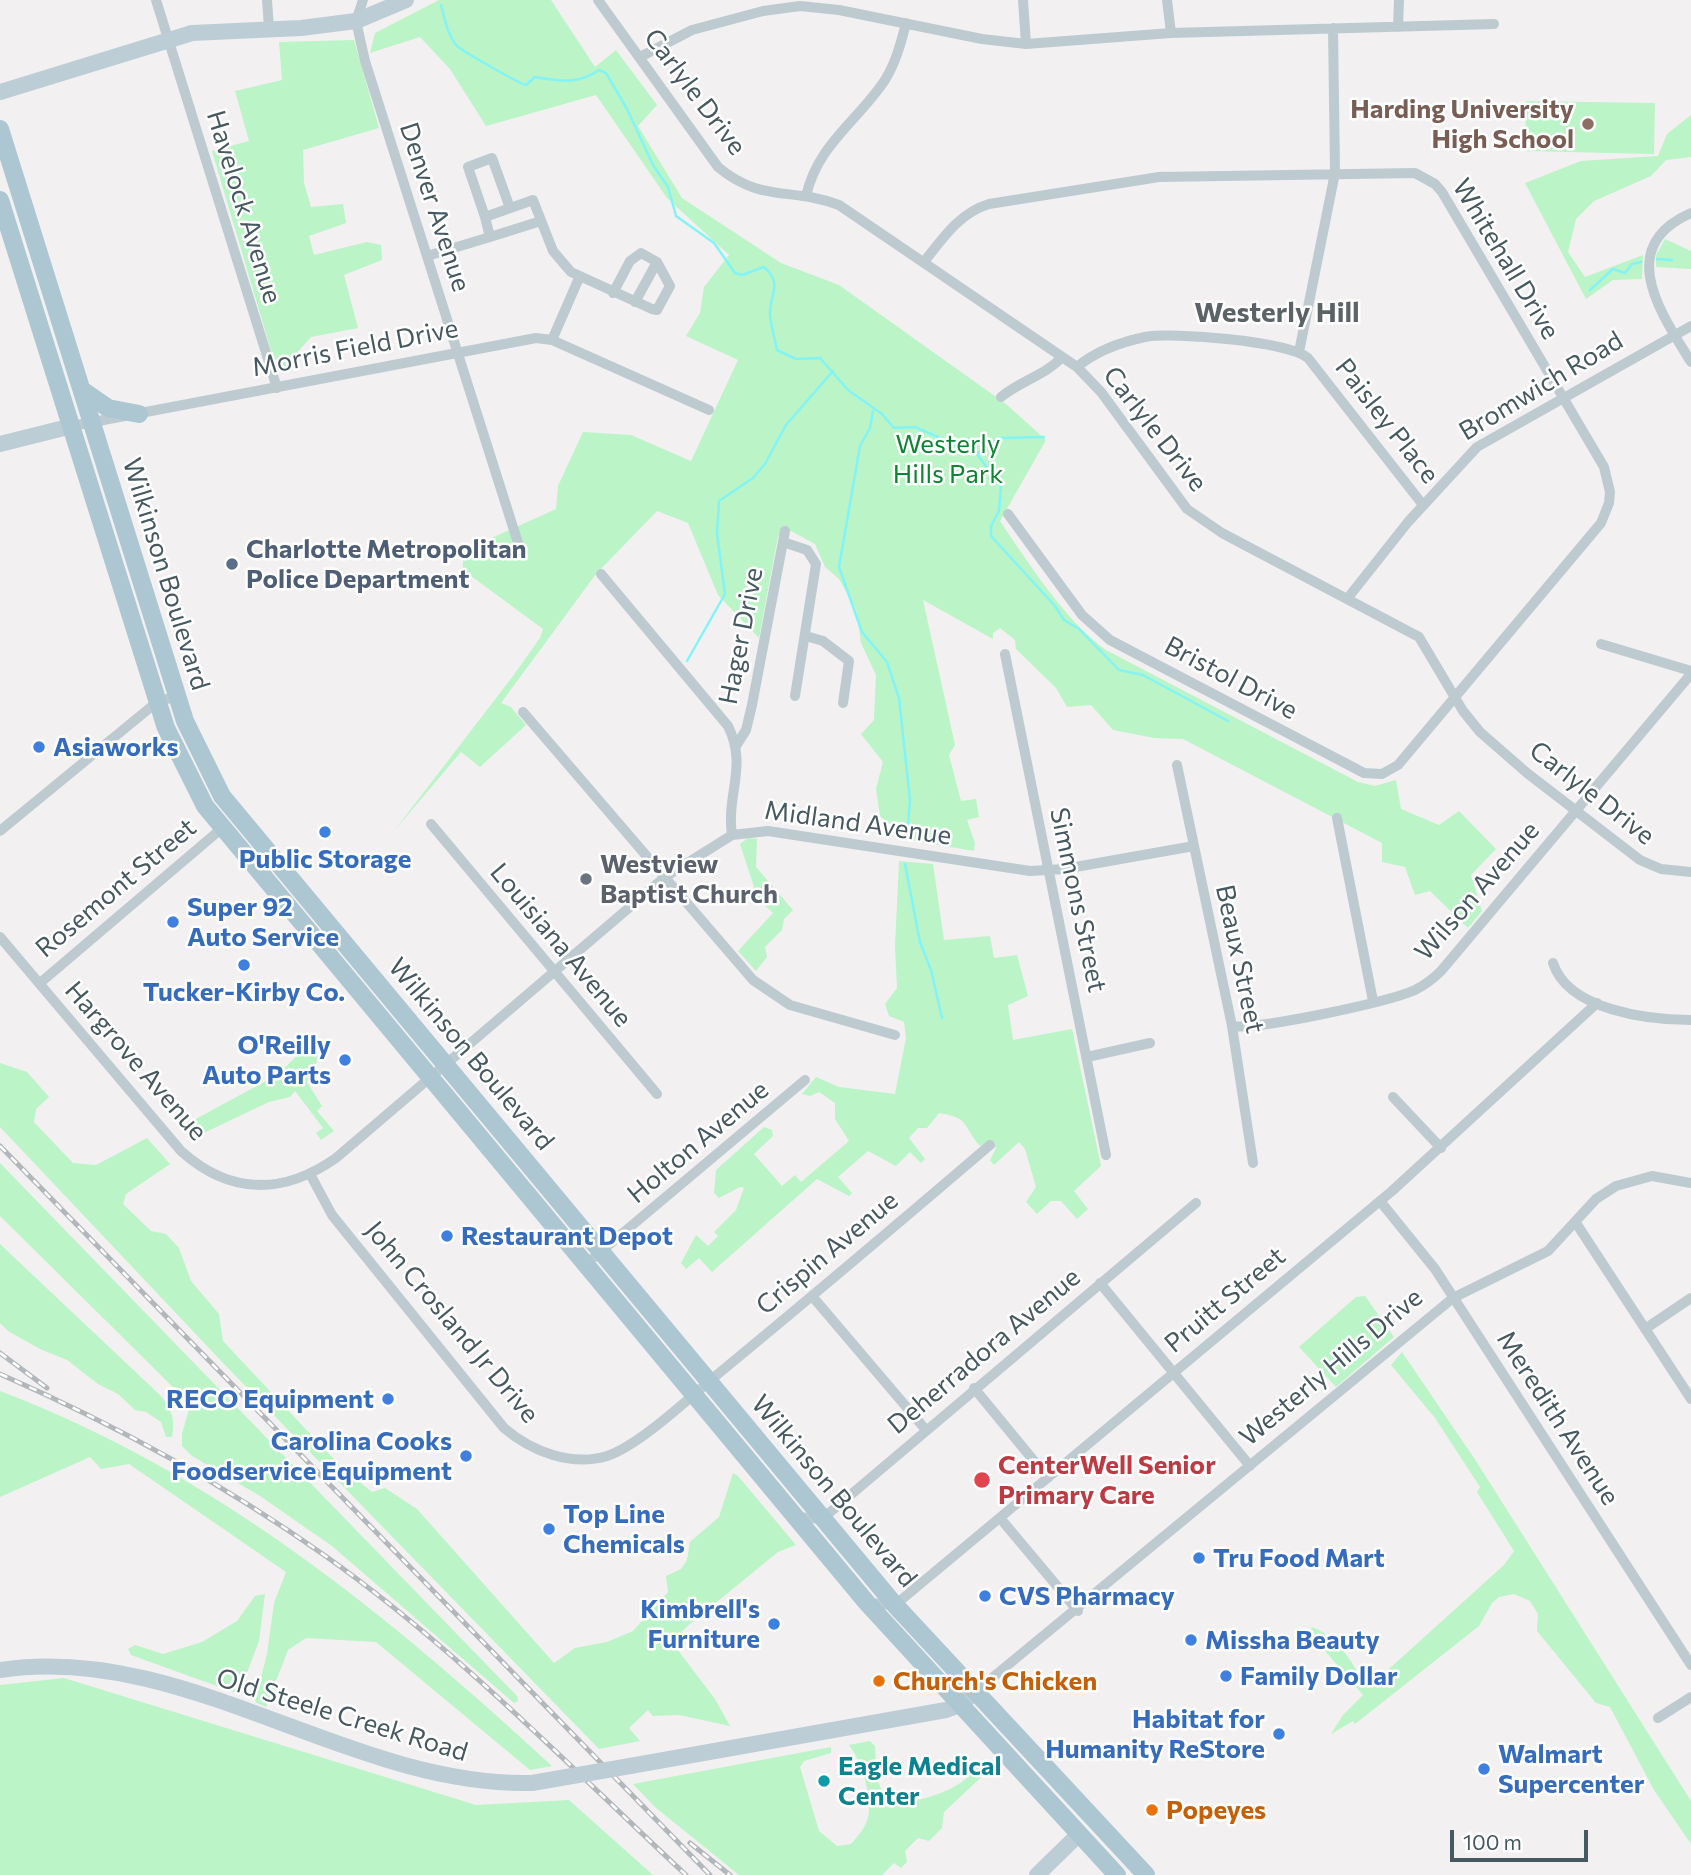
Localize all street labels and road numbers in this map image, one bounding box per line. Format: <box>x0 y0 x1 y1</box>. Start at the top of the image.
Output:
street label: Carlyle Drive <box>637 23 753 161</box>
street label: Havelock Avenue <box>200 107 288 307</box>
street label: Denver Avenue <box>393 118 477 296</box>
street label: Whitehall Drive <box>1446 173 1566 345</box>
street label: Morris Field Drive <box>249 313 461 383</box>
street label: Bromwich Road <box>1453 325 1629 447</box>
street label: Paisley Place <box>1329 352 1445 490</box>
street label: Carlyle Drive <box>1097 360 1213 498</box>
street label: Wilkinson Boulevard <box>116 454 216 694</box>
street label: Hager Drive <box>712 565 770 707</box>
street label: Bristol Drive <box>1159 630 1303 726</box>
street label: Carlyle Drive <box>1523 735 1661 851</box>
street label: Midland Avenue <box>763 794 953 852</box>
street label: Simmons Street <box>1043 805 1113 995</box>
street label: Rosemont Street <box>30 812 202 964</box>
street label: Wilson Avenue <box>1408 815 1546 967</box>
street label: Louisiana Avenue <box>484 857 638 1033</box>
street label: Beaux Street <box>1209 882 1271 1036</box>
street label: Wilkinson Boulevard <box>382 952 560 1156</box>
street label: Hargrove Avenue <box>58 975 214 1147</box>
street label: Holton Avenue <box>621 1074 775 1210</box>
street label: Crispin Avenue <box>750 1185 904 1321</box>
street label: John Crosland Jr Drive <box>359 1215 545 1429</box>
street label: Pruitt Street <box>1158 1241 1292 1359</box>
street label: Deherradora Avenue <box>881 1261 1087 1441</box>
street label: Westerly Hills Drive <box>1233 1282 1429 1452</box>
street label: Meredith Avenue <box>1490 1325 1626 1511</box>
street label: Wilkinson Boulevard <box>745 1389 923 1593</box>
street label: Old Steele Creek Road <box>213 1662 471 1768</box>

